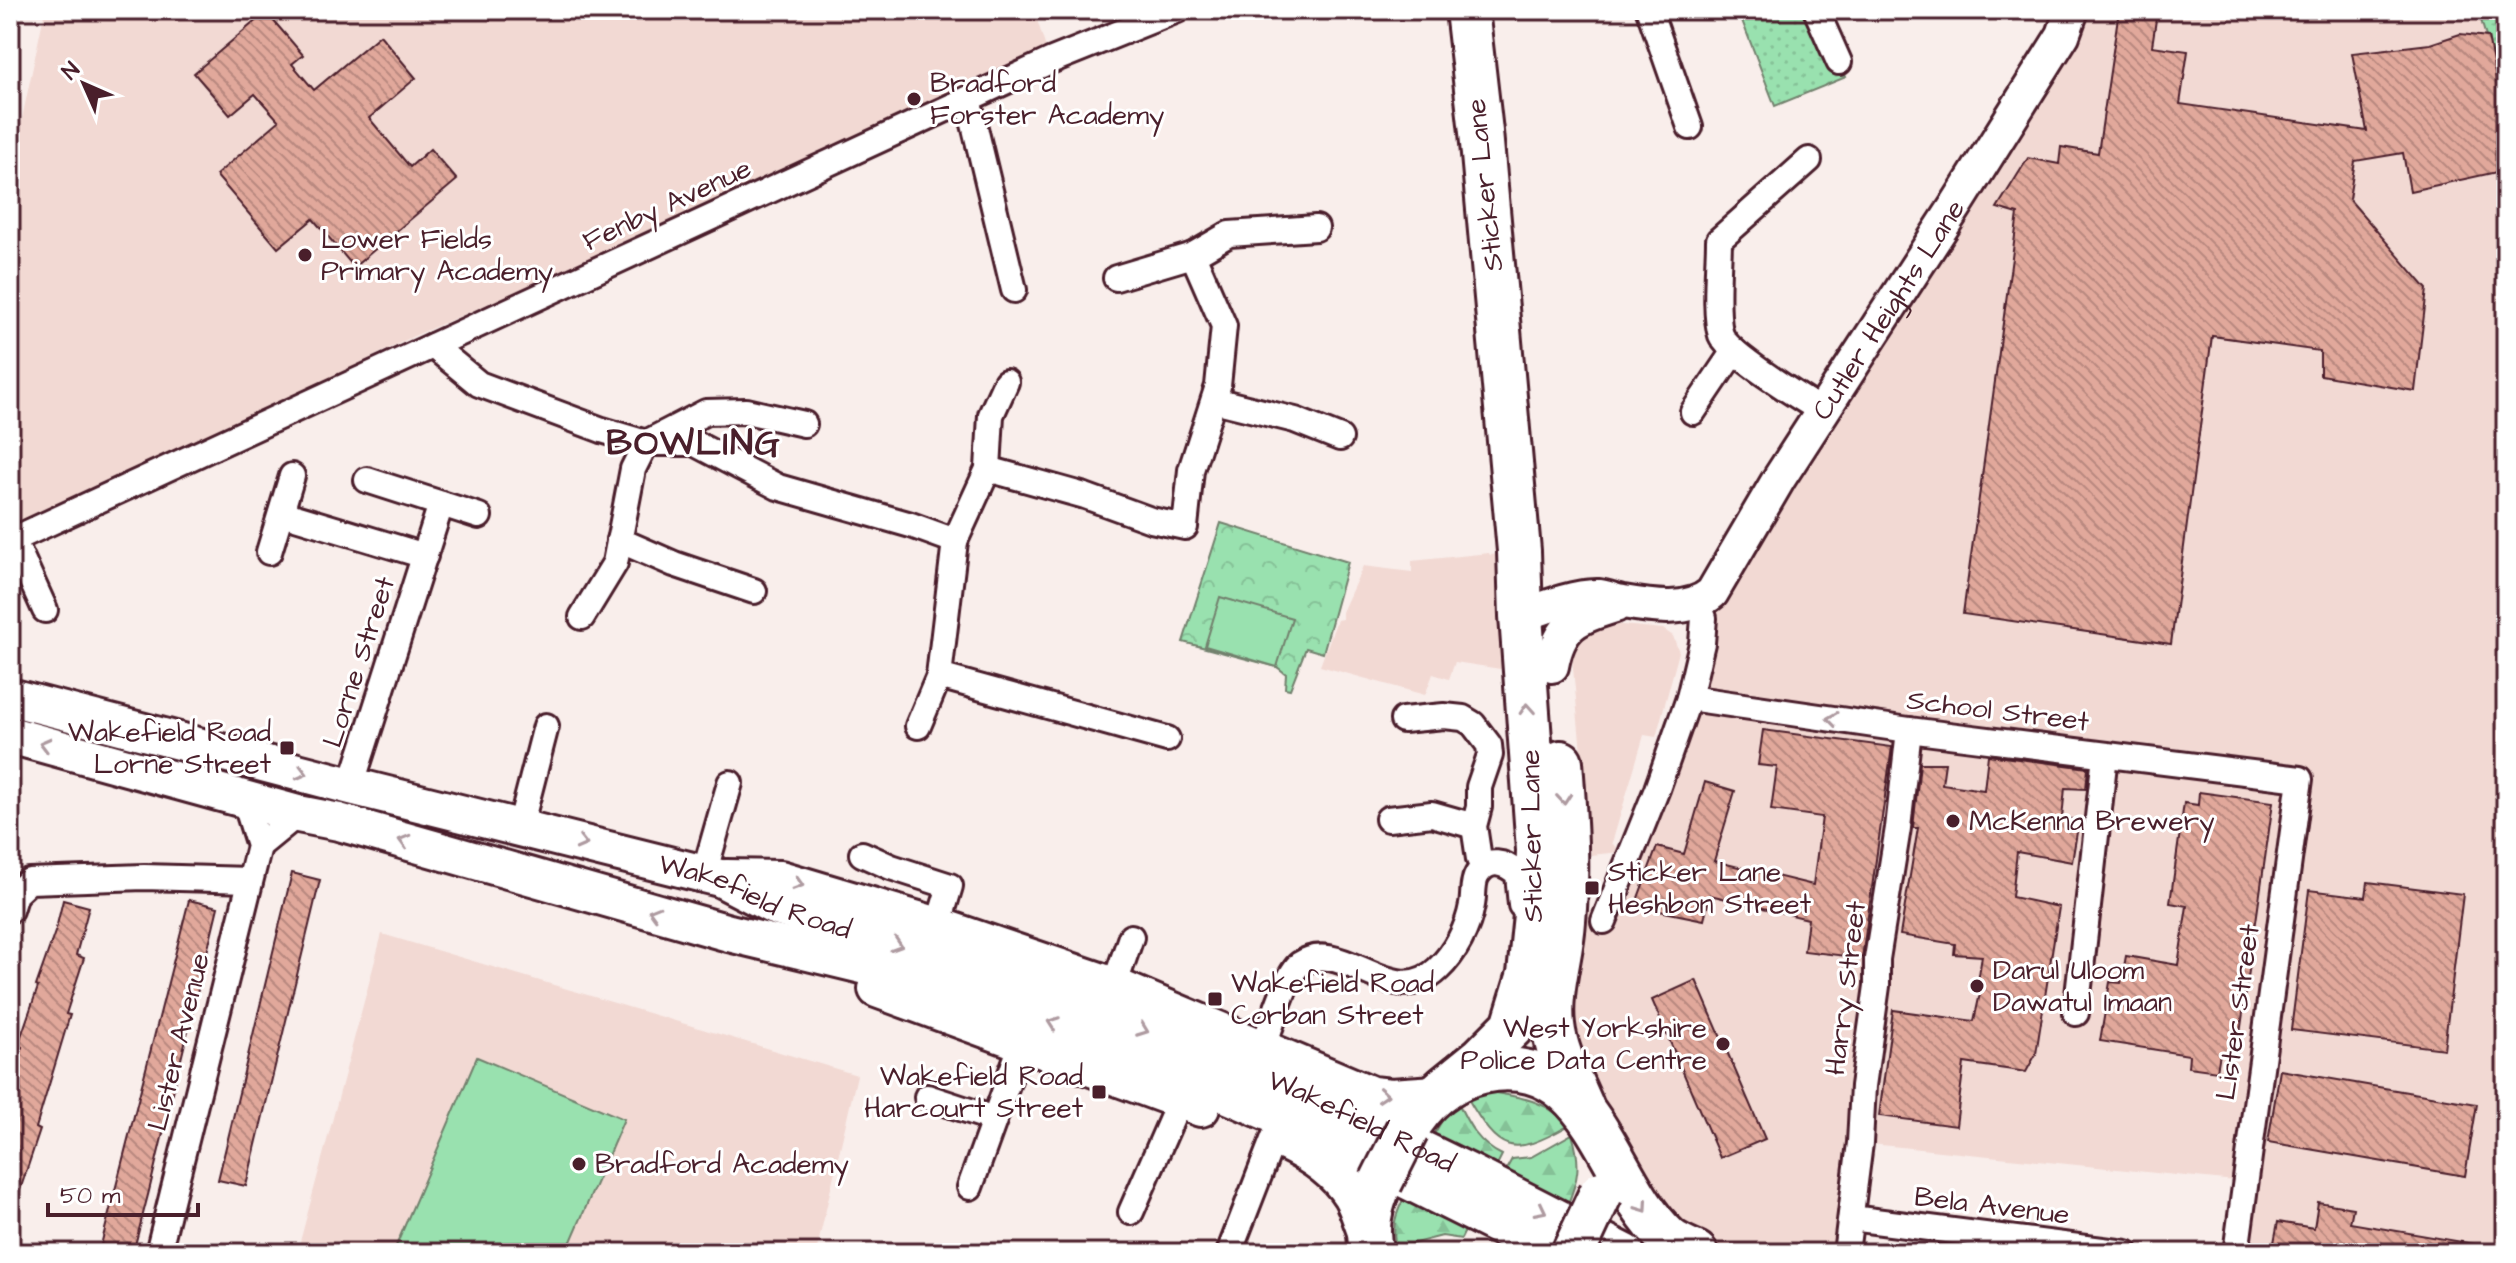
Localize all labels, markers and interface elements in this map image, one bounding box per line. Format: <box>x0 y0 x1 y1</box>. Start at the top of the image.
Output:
north arrow <box>44 44 124 124</box>
text: N <box>55 55 87 87</box>
place label: Bradford Forster Academy <box>930 64 1164 137</box>
marker: Bradford Forster Academy <box>905 90 923 108</box>
street label: Sticker Lane <box>1457 97 1513 273</box>
street label: Fenby Avenue <box>576 149 758 263</box>
street label: Cutler Heights Lane <box>1803 192 1974 428</box>
place label: Lower Fields Primary Academy <box>321 220 553 293</box>
marker: Lower Fields Primary Academy <box>296 246 314 264</box>
district label: BOWLING <box>606 418 782 469</box>
street label: Lorne Street <box>313 571 405 752</box>
street label: School Street <box>1905 680 2092 742</box>
one-way arrow <box>1519 702 1536 715</box>
one-way arrow <box>1825 711 1838 728</box>
place label: Wakefield Road Lorne Street <box>68 713 272 784</box>
one-way arrow <box>39 737 53 753</box>
marker: Wakefield Road Lorne Street <box>278 739 296 757</box>
street label: Sticker Lane <box>1511 749 1553 923</box>
one-way arrow <box>295 764 309 781</box>
one-way arrow <box>1555 793 1572 806</box>
place label: McKenna Brewery <box>1969 802 2215 843</box>
marker: McKenna Brewery <box>1944 812 1962 830</box>
one-way arrow <box>574 833 588 850</box>
one-way arrow <box>398 834 412 850</box>
street label: Wakefield Road <box>655 844 856 949</box>
place label: Sticker Lane Heshbon Street <box>1608 853 1812 924</box>
one-way arrow <box>790 875 804 891</box>
marker: Sticker Lane Heshbon Street <box>1583 879 1601 897</box>
street label: Harry Street <box>1816 898 1878 1077</box>
one-way arrow <box>648 905 662 921</box>
street label: Lister Street <box>2206 921 2270 1102</box>
one-way arrow <box>889 936 903 952</box>
street label: Lister Avenue <box>138 949 220 1135</box>
place label: Darul Uloom Dawatul Imaan <box>1993 951 2172 1022</box>
place label: Wakefield Road Corban Street <box>1231 964 1434 1035</box>
marker: Darul Uloom Dawatul Imaan <box>1968 977 1986 995</box>
marker: Wakefield Road Corban Street <box>1206 990 1224 1008</box>
place label: West Yorkshire Police Data Centre <box>1461 1009 1707 1080</box>
one-way arrow <box>1047 1016 1061 1033</box>
one-way arrow <box>1135 1020 1149 1037</box>
marker: West Yorkshire Police Data Centre <box>1714 1035 1732 1053</box>
place label: Wakefield Road Harcourt Street <box>864 1057 1084 1128</box>
street label: Wakefield Road <box>1262 1060 1462 1182</box>
marker: Wakefield Road Harcourt Street <box>1090 1083 1108 1101</box>
one-way arrow <box>1377 1086 1390 1103</box>
place label: Bradford Academy <box>595 1145 849 1186</box>
marker: Bradford Academy <box>570 1155 588 1173</box>
scale bar <box>48 1167 198 1217</box>
street label: Bela Avenue <box>1912 1177 2072 1235</box>
text: 50 m <box>60 1179 121 1213</box>
one-way arrow <box>1633 1199 1648 1213</box>
one-way arrow <box>1533 1200 1548 1216</box>

